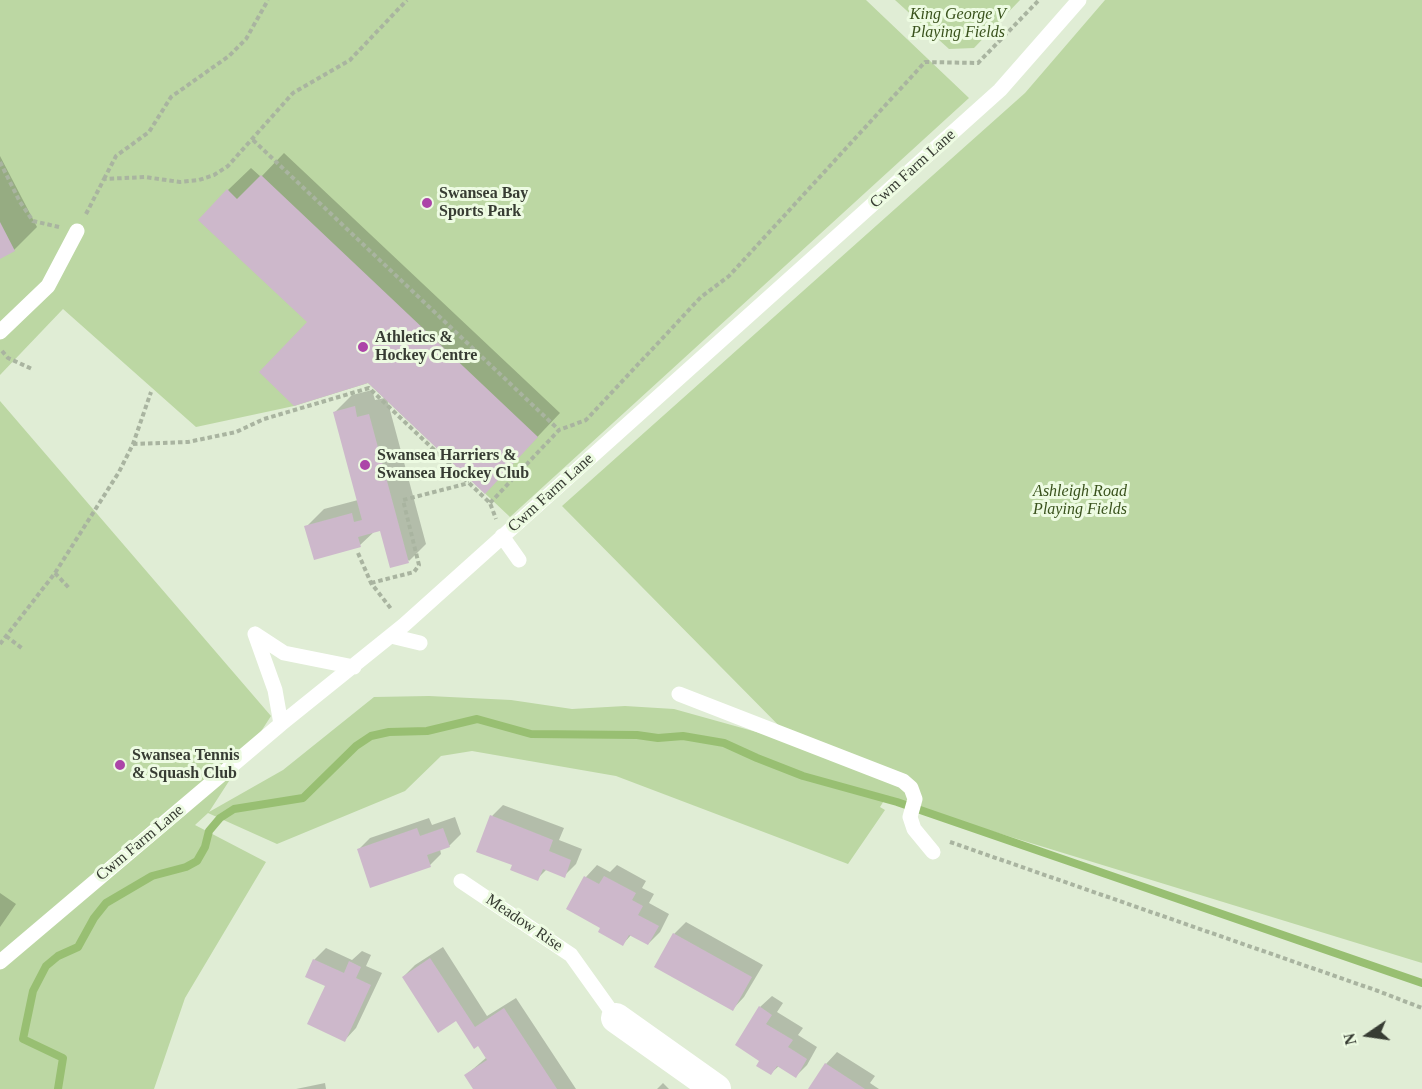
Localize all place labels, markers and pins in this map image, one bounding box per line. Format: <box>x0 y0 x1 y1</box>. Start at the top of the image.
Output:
place label: Swansea Bay Sports Park <box>439 184 528 222</box>
marker: Swansea Bay Sports Park <box>420 196 434 210</box>
place label: Athletics & Hockey Centre <box>375 328 477 366</box>
marker: Athletics & Hockey Centre <box>356 340 370 354</box>
place label: Swansea Harriers & Swansea Hockey Club <box>377 446 529 484</box>
marker: Swansea Harriers & Swansea Hockey Club <box>358 458 372 472</box>
place label: Swansea Tennis & Squash Club <box>132 746 239 784</box>
marker: Swansea Tennis & Squash Club <box>113 758 127 772</box>

